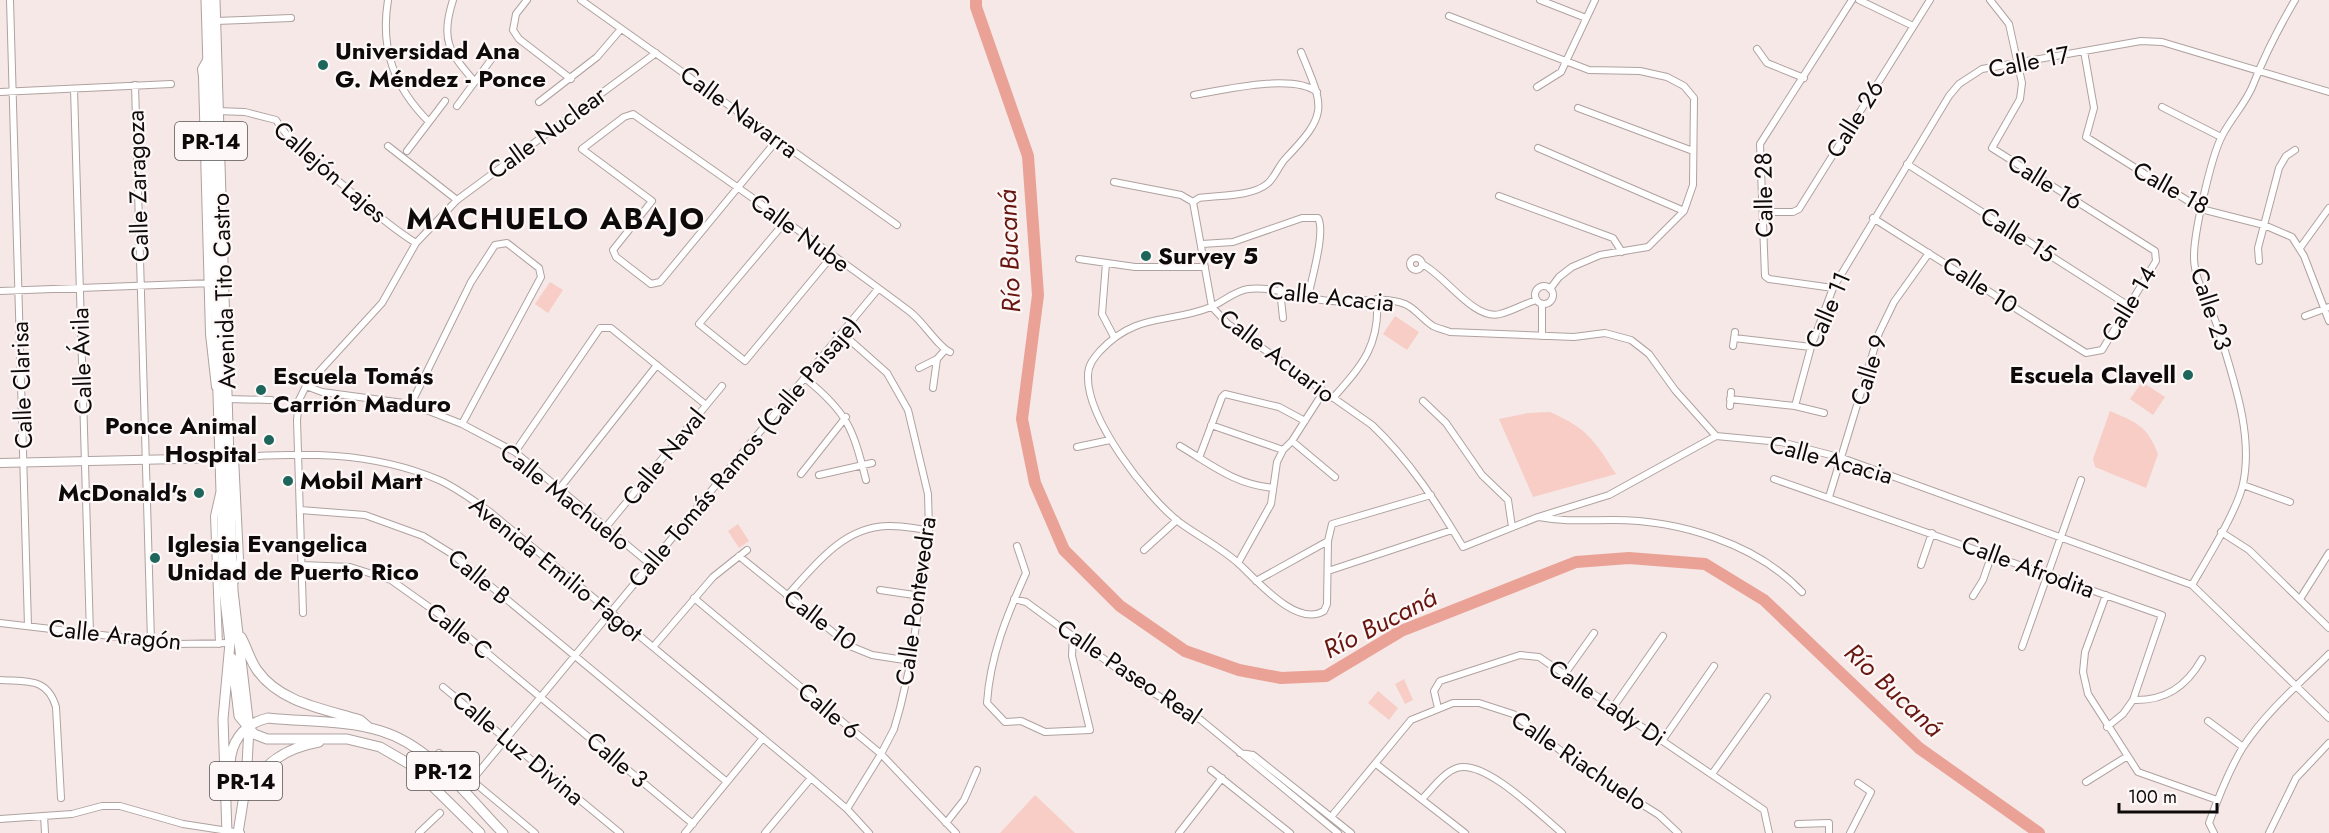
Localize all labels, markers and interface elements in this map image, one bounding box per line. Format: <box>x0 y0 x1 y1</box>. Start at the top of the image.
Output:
place label: Universidad Ana G. Méndez - Ponce <box>335 33 546 96</box>
street label: Calle 17 <box>1985 36 2073 87</box>
street label: Calle Navarra <box>673 57 806 167</box>
marker: Universidad Ana G. Méndez - Ponce <box>316 58 330 72</box>
street label: Calle 26 <box>1817 73 1892 165</box>
street label: Calle Nuclear <box>480 77 614 188</box>
street label: Calle Zaragoza <box>117 109 158 263</box>
street label: Callejón Lajes <box>266 112 395 231</box>
road number: PR-14 <box>175 122 247 160</box>
street label: Calle 16 <box>2001 145 2090 218</box>
street label: Calle 28 <box>1745 152 1782 238</box>
street label: Calle 18 <box>2127 152 2216 223</box>
street label: Calle Nube <box>743 184 857 281</box>
water label: Río Bucaná <box>988 188 1030 313</box>
street label: Avenida Tito Castro <box>203 192 244 390</box>
district label: MACHUELO ABAJO <box>406 197 706 240</box>
street label: Calle 15 <box>1974 198 2063 271</box>
place label: Survey 5 <box>1158 238 1258 273</box>
street label: Calle 10 <box>1936 247 2025 322</box>
marker: Survey 5 <box>1139 249 1153 263</box>
street label: Calle 14 <box>2092 259 2165 348</box>
street label: Calle 23 <box>2182 263 2241 355</box>
street label: Calle 11 <box>1796 266 1859 354</box>
street label: Calle Acacia <box>1266 272 1396 321</box>
street label: Calle Acuario <box>1212 300 1343 411</box>
street label: Calle Ávila <box>62 307 101 415</box>
street label: Calle Tomás Ramos (Calle Paisaje) <box>619 308 868 595</box>
street label: Calle Clarisa <box>2 321 41 449</box>
street label: Calle 9 <box>1841 330 1896 410</box>
place label: Escuela Clavell <box>2009 357 2176 392</box>
place label: Escuela Tomás Carrión Maduro <box>273 358 451 421</box>
marker: Escuela Clavell <box>2181 368 2195 382</box>
marker: Escuela Tomás Carrión Maduro <box>254 383 268 397</box>
street label: Calle Naval <box>613 401 714 513</box>
place label: Ponce Animal Hospital <box>105 408 257 471</box>
street label: Calle Acacia <box>1765 426 1897 493</box>
marker: Ponce Animal Hospital <box>262 433 276 447</box>
street label: Calle Machuelo <box>493 434 638 559</box>
place label: Mobil Mart <box>300 463 423 498</box>
marker: Mobil Mart <box>281 474 295 488</box>
place label: McDonald's <box>58 475 187 510</box>
marker: McDonald's <box>192 486 206 500</box>
street label: Avenida Emilio Fagot <box>462 488 651 650</box>
street label: Calle Pontevedra <box>886 514 945 688</box>
place label: Iglesia Evangelica Unidad de Puerto Rico <box>167 526 419 589</box>
street label: Calle Afrodita <box>1957 526 2100 607</box>
street label: Calle B <box>440 540 518 613</box>
marker: Iglesia Evangelica Unidad de Puerto Rico <box>148 551 162 565</box>
water label: Río Bucaná <box>1316 578 1444 668</box>
street label: Calle 10 <box>776 580 864 659</box>
street label: Calle C <box>419 594 500 667</box>
street label: Calle Aragón <box>47 610 183 659</box>
street label: Calle Paseo Real <box>1050 610 1209 733</box>
water label: Río Bucaná <box>1836 634 1953 746</box>
street label: Calle Lady Di <box>1542 650 1673 755</box>
street label: Calle 6 <box>790 674 868 747</box>
street label: Calle Luz Divina <box>445 682 592 813</box>
street label: Calle Riachuelo <box>1504 702 1654 819</box>
street label: Calle 3 <box>579 723 656 796</box>
road number: PR-12 <box>407 752 479 790</box>
road number: PR-14 <box>210 762 282 800</box>
scale bar <box>2119 776 2216 814</box>
text: 100 m <box>2128 784 2177 810</box>

